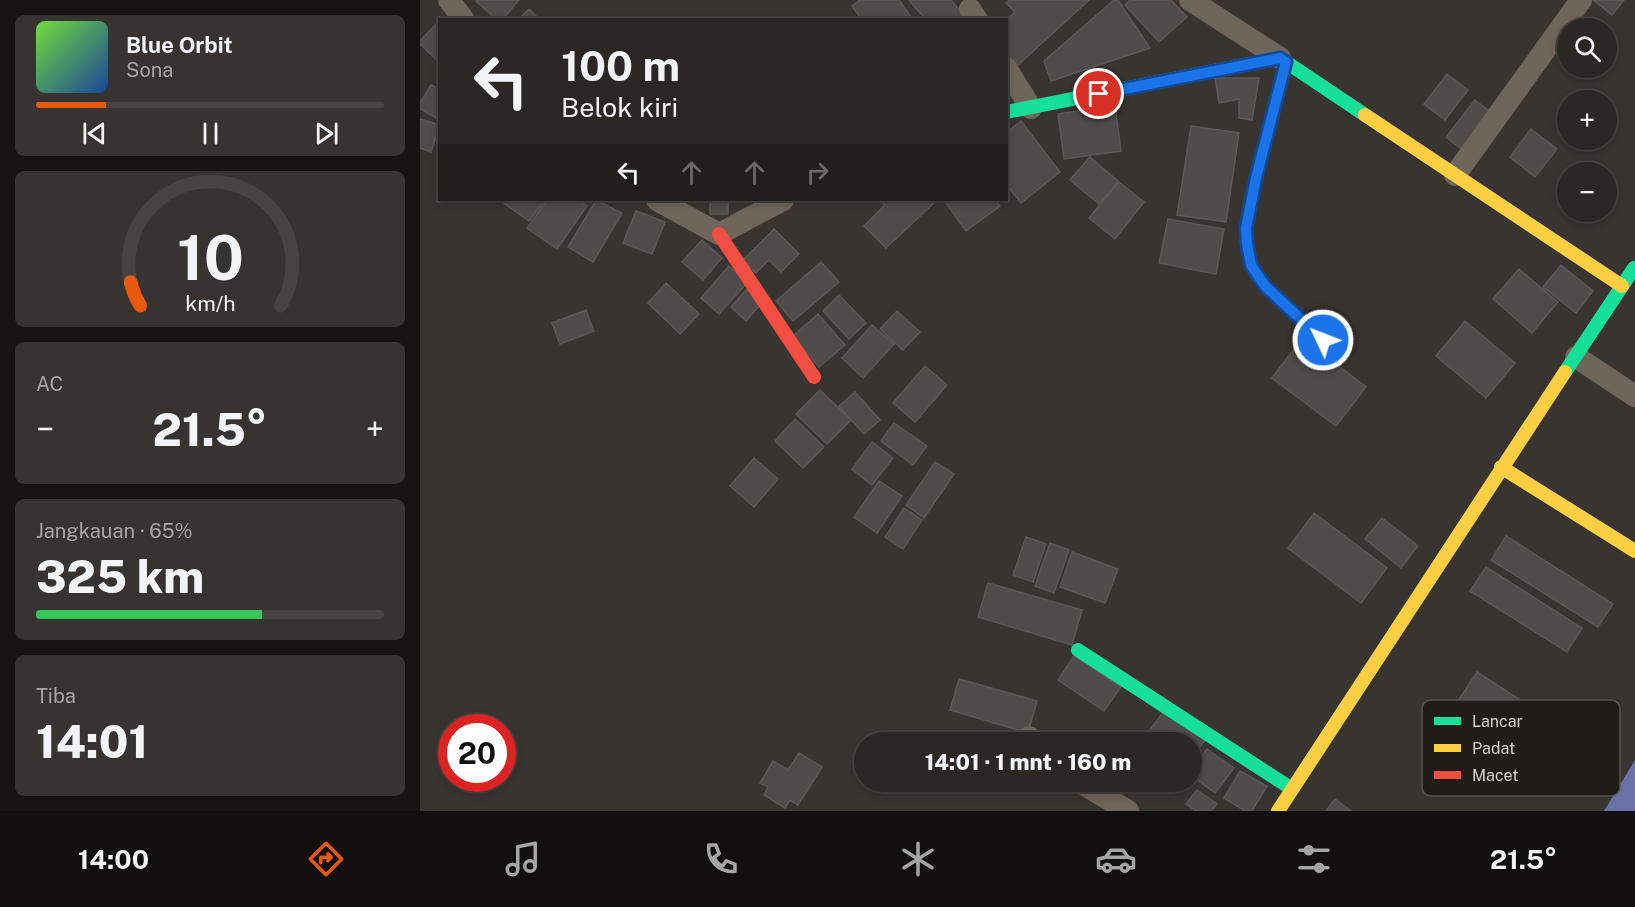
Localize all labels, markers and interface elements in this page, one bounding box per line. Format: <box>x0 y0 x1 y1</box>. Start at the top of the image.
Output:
map controls <box>1557 18 1617 222</box>
button: search <box>1557 18 1617 78</box>
text: Blue Orbit <box>126 32 233 58</box>
text: 100 m <box>561 41 680 90</box>
icon: left <box>462 42 540 120</box>
text: Sona <box>126 58 173 82</box>
pin <box>1073 68 1124 119</box>
icon: arrive <box>1082 77 1115 110</box>
button: + <box>1557 90 1617 150</box>
text: Belok kiri <box>561 91 678 123</box>
icon: previous <box>78 117 111 150</box>
icon: pause <box>194 117 227 150</box>
icon: next <box>310 117 343 150</box>
icon: left <box>612 156 645 189</box>
icon: ahead <box>675 156 708 189</box>
icon: ahead <box>738 156 771 189</box>
icon: right <box>801 156 834 189</box>
button: − <box>1557 162 1617 222</box>
text: 10 <box>177 221 243 294</box>
text: km/h <box>185 292 235 317</box>
position arrow <box>1291 308 1355 372</box>
text: AC <box>36 372 63 396</box>
text: 21.5° <box>153 403 267 456</box>
text: − <box>36 410 54 448</box>
text: + <box>366 410 384 448</box>
text: Jangkauan · 65% <box>36 519 193 543</box>
text: 325 km <box>36 550 204 603</box>
text: Tiba <box>36 684 76 708</box>
legend <box>1422 700 1620 796</box>
text: Lancar <box>1472 712 1523 731</box>
speed limit sign: 20 <box>438 714 516 792</box>
text: 14:01 <box>36 715 148 768</box>
text: Padat <box>1472 739 1515 758</box>
text: 14:01 · 1 mnt · 160 m <box>925 749 1131 775</box>
text: Macet <box>1472 766 1519 785</box>
icon: directions <box>305 838 347 880</box>
icon: music <box>502 838 544 880</box>
icon: phone <box>700 838 742 880</box>
icon: climate <box>897 838 939 880</box>
icon: car <box>1095 838 1137 880</box>
icon: filters <box>1293 838 1335 880</box>
text: 14:00 <box>78 843 149 875</box>
text: 21.5° <box>1490 843 1557 875</box>

